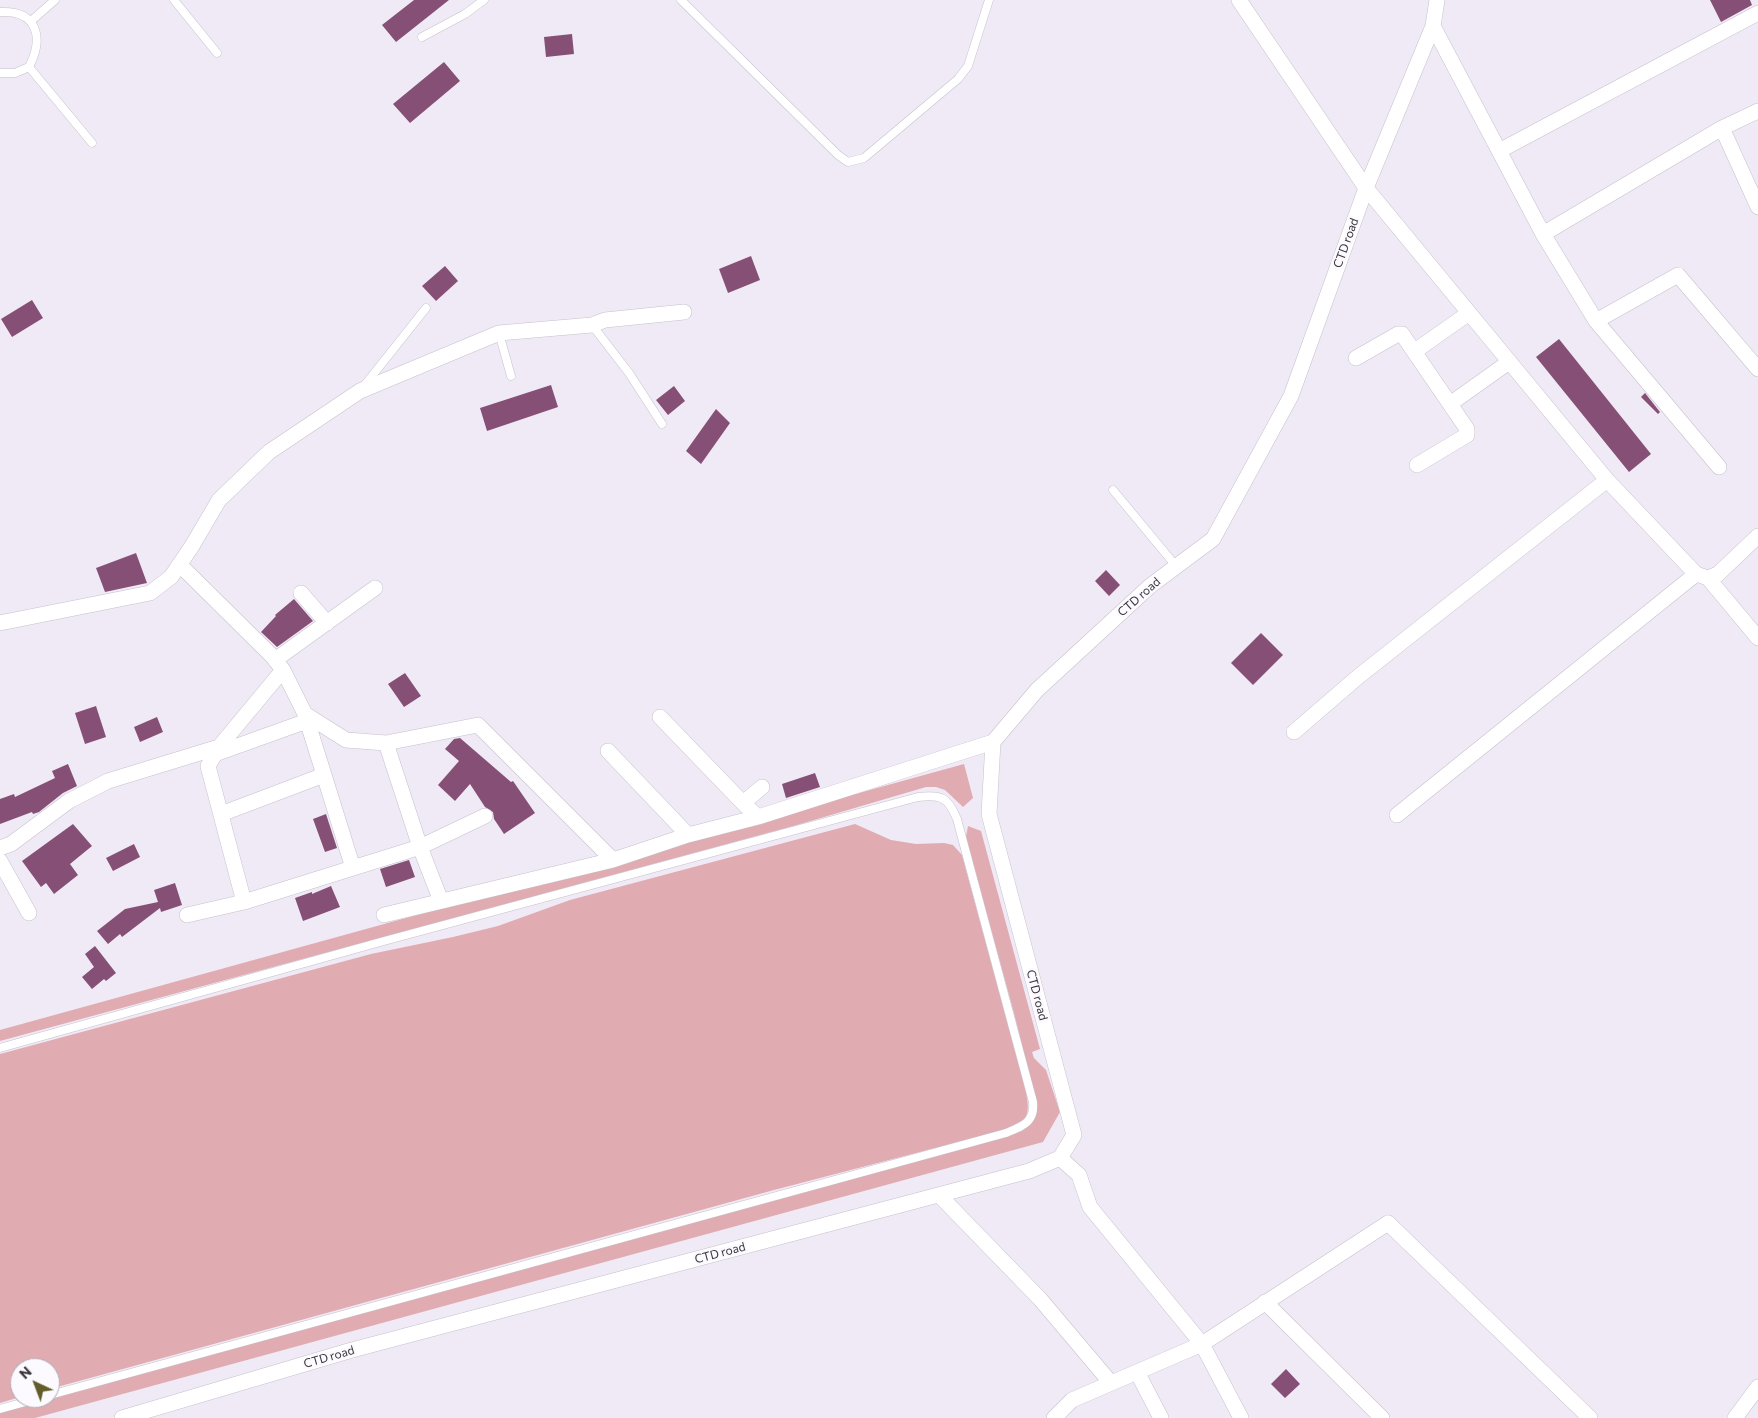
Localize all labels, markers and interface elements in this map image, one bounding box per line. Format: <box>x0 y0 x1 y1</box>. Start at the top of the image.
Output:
street label: CTD road <box>1330 216 1362 270</box>
street label: CTD road <box>1115 575 1163 619</box>
street label: CTD road <box>1023 968 1051 1022</box>
street label: CTD road <box>693 1239 747 1267</box>
street label: CTD road <box>302 1343 356 1371</box>
north arrow <box>10 1358 60 1408</box>
text: N <box>15 1363 35 1382</box>

